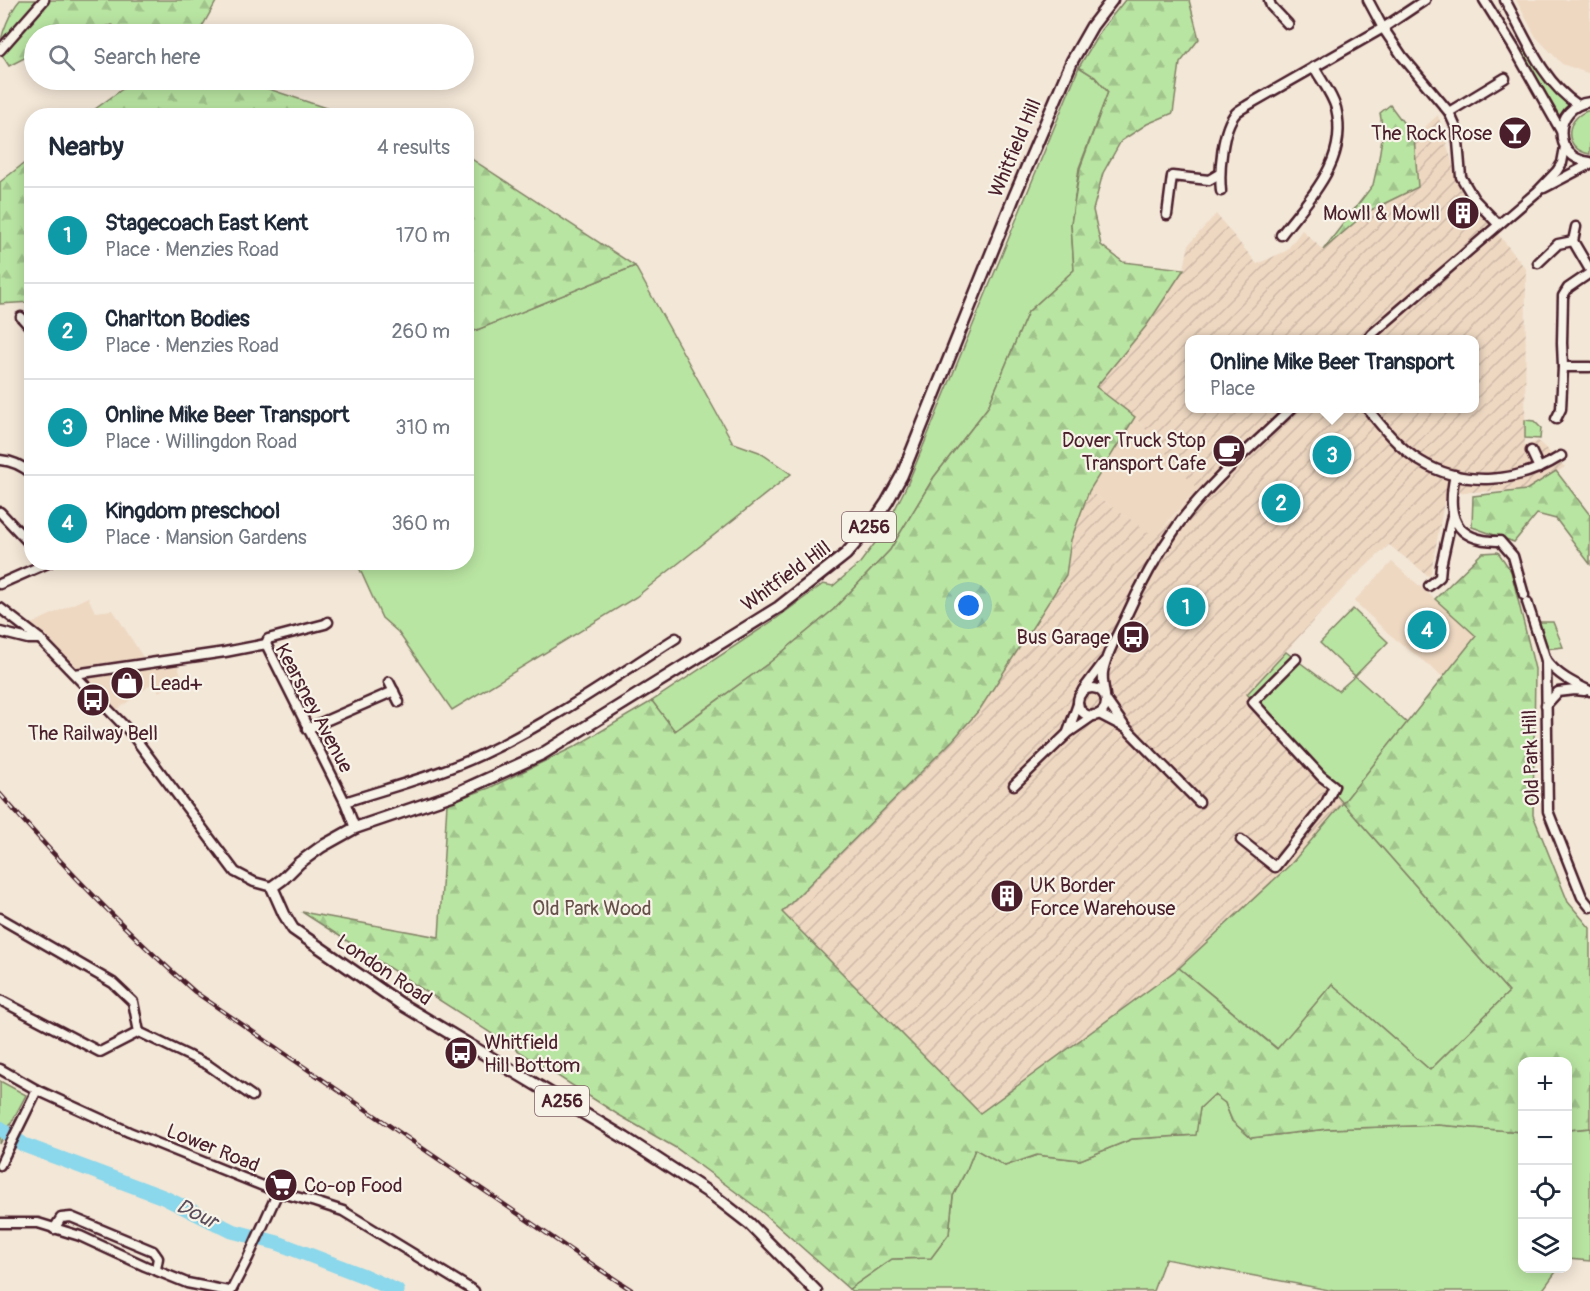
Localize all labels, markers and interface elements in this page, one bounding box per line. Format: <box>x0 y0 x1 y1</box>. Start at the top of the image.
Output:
search box <box>24 24 474 90</box>
icon: search <box>45 41 78 74</box>
text: Search here <box>93 43 200 71</box>
street label: Whitfield Hill <box>983 95 1047 201</box>
bar icon: The Rock Rose <box>1497 115 1533 151</box>
place label: The Rock Rose <box>1371 121 1492 146</box>
text: Nearby <box>48 131 124 163</box>
text: 4 results <box>377 135 450 160</box>
building icon: Mowll & Mowll <box>1445 195 1481 231</box>
place label: Mowll & Mowll <box>1323 201 1440 226</box>
text: Stagecoach East Kent <box>105 209 308 237</box>
text: 1 <box>64 223 71 248</box>
text: 170 m <box>396 223 450 248</box>
text: Place · Menzies Road <box>105 237 279 262</box>
text: Charlton Bodies <box>105 305 250 333</box>
text: 2 <box>62 319 73 344</box>
text: 260 m <box>391 319 450 344</box>
text: Place · Menzies Road <box>105 333 279 358</box>
popup <box>1185 335 1479 413</box>
text: Online Mike Beer Transport <box>1210 348 1454 376</box>
text: Place <box>1210 376 1255 401</box>
text: Online Mike Beer Transport <box>105 401 350 429</box>
text: 3 <box>62 415 73 440</box>
text: 310 m <box>395 415 450 440</box>
place label: Dover Truck Stop Transport Cafe <box>1062 428 1206 476</box>
text: Place · Willingdon Road <box>105 429 297 454</box>
pin: 3 <box>1312 432 1352 478</box>
cafe icon: Dover Truck Stop Transport Cafe <box>1211 433 1247 469</box>
pin: 2 <box>1262 480 1300 526</box>
text: Kingdom preschool <box>105 497 280 525</box>
text: 4 <box>62 511 73 536</box>
text: 360 m <box>391 511 450 536</box>
road number: A256 <box>842 512 896 542</box>
text: Place · Mansion Gardens <box>105 525 307 550</box>
street label: Whitfield Hill <box>736 535 836 617</box>
pin: 1 <box>1166 584 1206 630</box>
your location <box>954 591 983 620</box>
pin: 4 <box>1408 608 1446 652</box>
bus stop icon: Bus Garage <box>1115 619 1151 655</box>
place label: Bus Garage <box>1016 625 1110 650</box>
street label: Kearsney Avenue <box>269 639 359 777</box>
shop icon: Lead+ <box>109 665 145 701</box>
place label: Lead+ <box>150 671 202 696</box>
bus stop icon: The Railway Bell <box>75 682 111 718</box>
street label: Old Park Hill <box>1517 709 1545 807</box>
place label: The Railway Bell <box>28 721 158 746</box>
place label: UK Border Force Warehouse <box>1030 873 1175 921</box>
building icon: UK Border Force Warehouse <box>989 878 1025 914</box>
park label: Old Park Wood <box>532 896 652 921</box>
street label: London Road <box>331 929 437 1011</box>
place label: Whitfield Hill Bottom <box>484 1030 580 1078</box>
bus stop icon: Whitfield Hill Bottom <box>443 1035 479 1071</box>
map controls <box>1518 1057 1572 1273</box>
button: + <box>1518 1057 1572 1111</box>
road number: A256 <box>535 1086 589 1116</box>
button: − <box>1518 1111 1572 1165</box>
street label: Lower Road <box>163 1118 263 1178</box>
button: locate <box>1518 1165 1572 1219</box>
supermarket icon: Co-op Food <box>263 1167 299 1203</box>
place label: Co-op Food <box>304 1173 403 1198</box>
water label: Dour <box>172 1193 224 1237</box>
button: layers <box>1518 1219 1572 1273</box>

